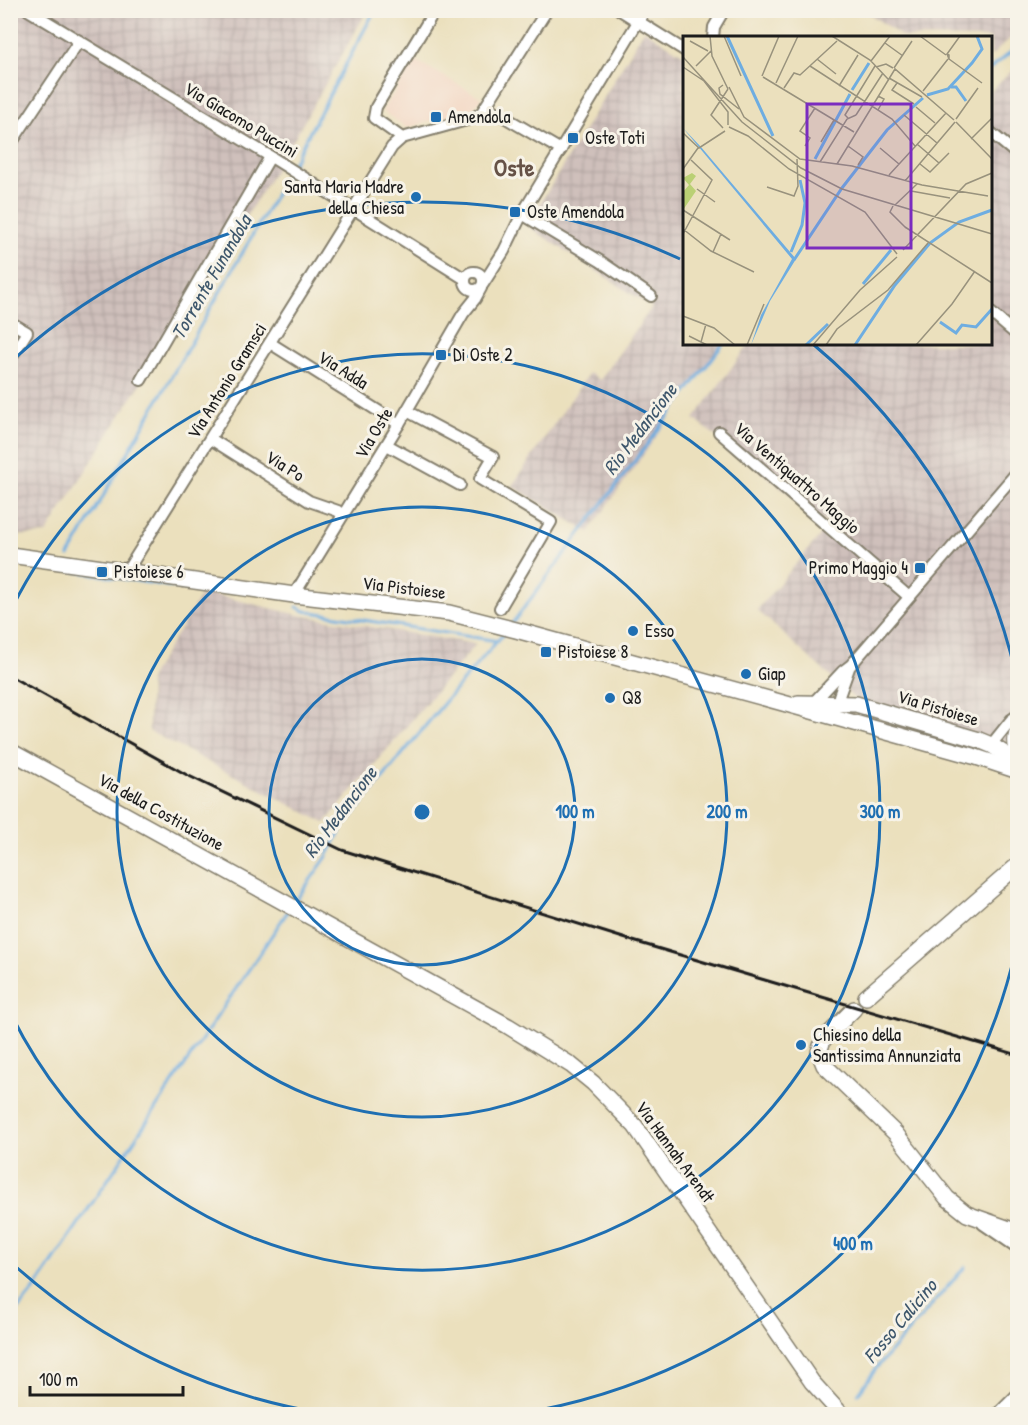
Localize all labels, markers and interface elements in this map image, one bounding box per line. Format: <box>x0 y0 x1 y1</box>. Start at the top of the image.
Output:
inset map <box>683 36 992 345</box>
street label: Via Giacomo Puccini <box>180 76 303 164</box>
place label: Amendola <box>448 104 510 129</box>
marker: Amendola <box>429 110 443 124</box>
place label: Oste Toti <box>585 125 645 150</box>
marker: Oste Toti <box>566 131 580 145</box>
district label: Oste <box>494 151 535 183</box>
place label: Santa Maria Madre della Chiesa <box>284 174 404 220</box>
marker: Santa Maria Madre della Chiesa <box>409 190 423 204</box>
place label: Oste Amendola <box>527 199 624 224</box>
marker: Oste Amendola <box>508 205 522 219</box>
water label: Torrente Funandola <box>164 208 258 344</box>
street label: Via Antonio Gramsci <box>181 318 272 443</box>
place label: Di Oste 2 <box>453 342 513 367</box>
street label: Via Adda <box>313 344 373 395</box>
marker: Di Oste 2 <box>434 348 448 362</box>
water label: Rio Medancione <box>596 377 684 480</box>
street label: Via Oste <box>349 402 399 463</box>
street label: Via Ventiquattro Maggio <box>729 416 866 539</box>
street label: Via Po <box>261 444 309 487</box>
place label: Primo Maggio 4 <box>809 555 908 580</box>
place label: Pistoiese 6 <box>114 559 184 584</box>
marker: Primo Maggio 4 <box>913 561 927 575</box>
marker: Pistoiese 6 <box>95 565 109 579</box>
street label: Via Pistoiese <box>361 570 447 605</box>
place label: Esso <box>645 618 674 643</box>
marker: Esso <box>626 624 640 638</box>
place label: Pistoiese 8 <box>558 639 628 664</box>
marker: Pistoiese 8 <box>539 645 553 659</box>
place label: Giap <box>758 661 786 686</box>
marker: Giap <box>739 667 753 681</box>
street label: Via Pistoiese <box>894 683 982 732</box>
place label: Q8 <box>622 685 642 710</box>
marker: Q8 <box>603 691 617 705</box>
water label: Rio Medancione <box>296 760 384 863</box>
street label: Via della Costituzione <box>94 767 229 857</box>
text: 100 m <box>555 799 595 824</box>
text: 200 m <box>707 799 747 824</box>
text: 300 m <box>860 799 900 824</box>
centre of rings <box>412 802 432 822</box>
place label: Chiesino della Santissima Annunziata <box>813 1022 960 1068</box>
marker: Chiesino della Santissima Annunziata <box>794 1038 808 1052</box>
street label: Via Hannah Arendt <box>630 1096 721 1208</box>
text: 400 m <box>833 1231 873 1256</box>
water label: Fosso Calicino <box>857 1272 944 1368</box>
scale bar <box>30 1359 183 1397</box>
text: 100 m <box>39 1367 78 1392</box>

